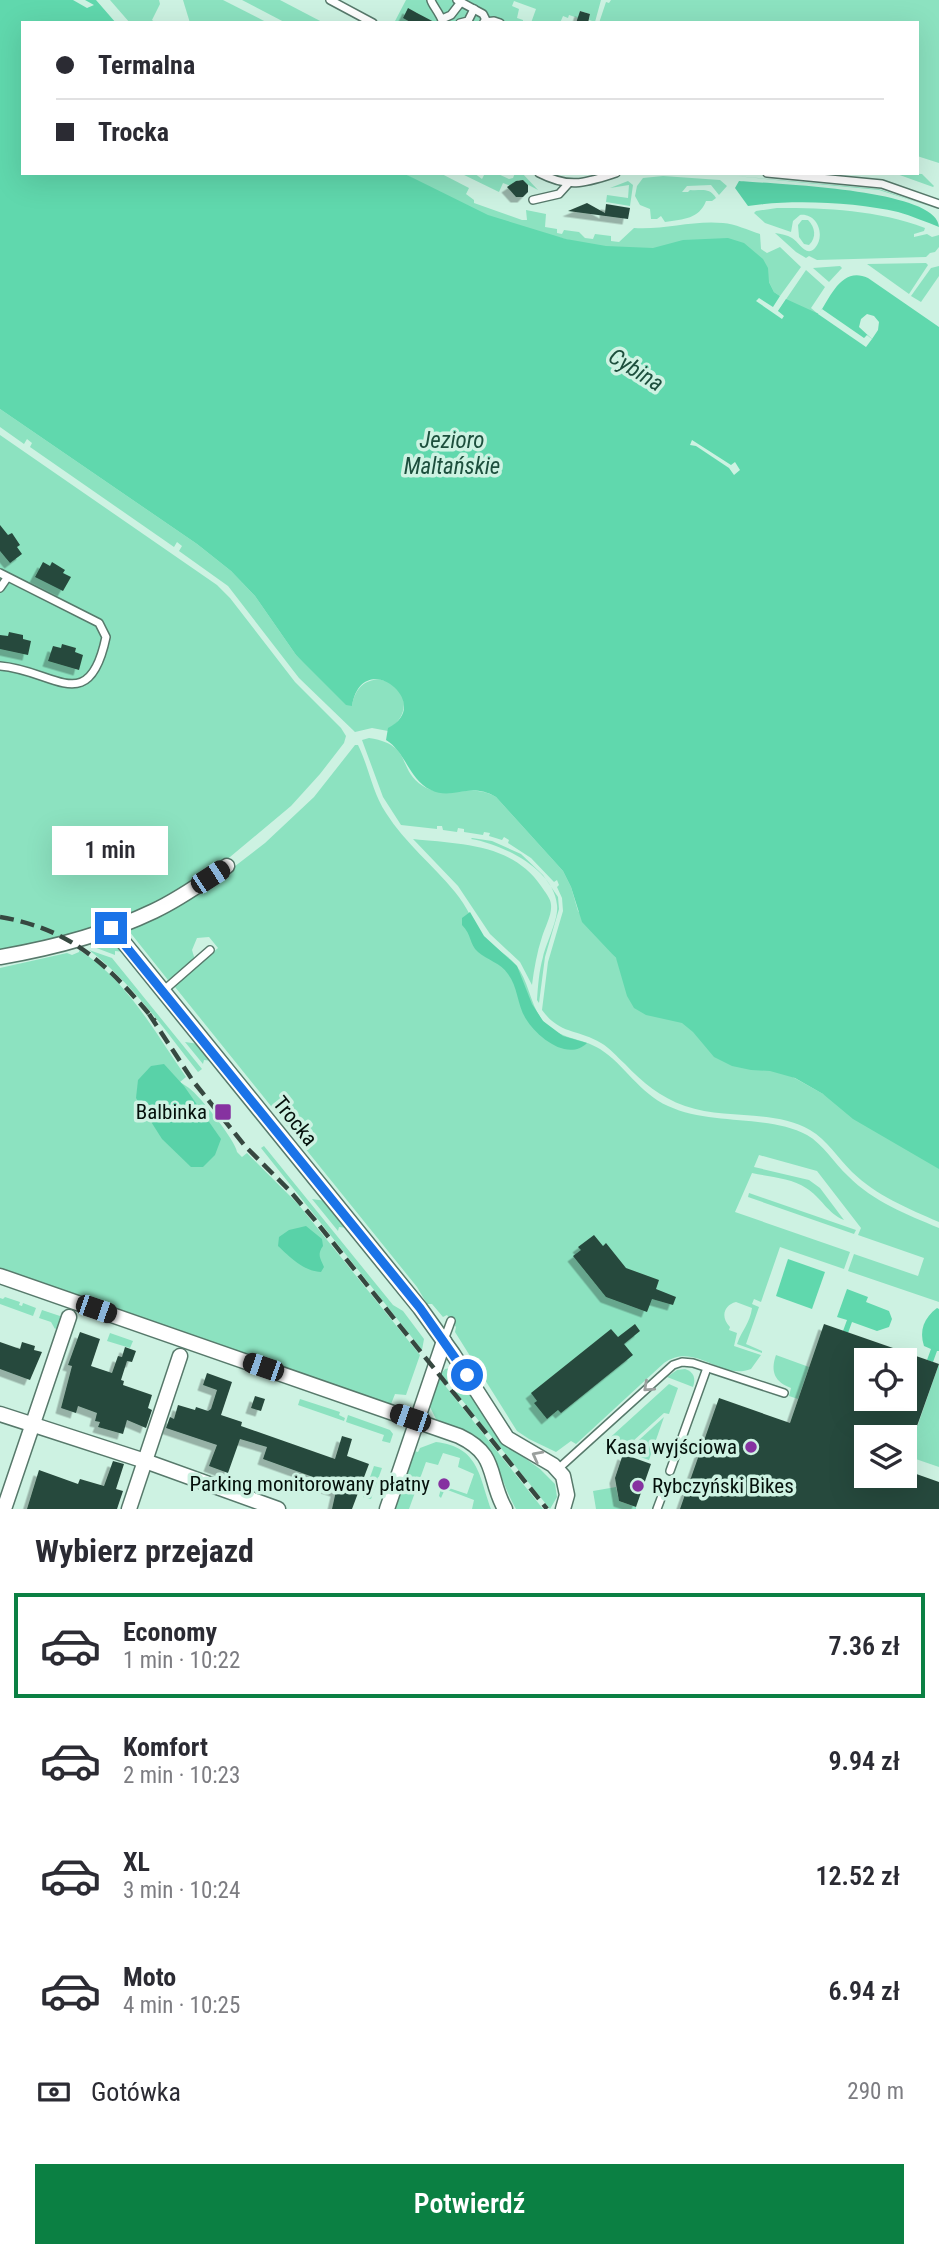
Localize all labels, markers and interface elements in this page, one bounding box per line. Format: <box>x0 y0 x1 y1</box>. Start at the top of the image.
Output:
text: Termalna <box>98 50 195 80</box>
text: Trocka <box>98 117 169 147</box>
water label: Cybina <box>604 343 668 397</box>
water label: Jezioro Maltańskie <box>404 427 500 480</box>
callout: 1 min <box>53 827 169 876</box>
text: 1 min <box>85 837 135 864</box>
car <box>187 857 234 897</box>
route end <box>95 912 127 944</box>
street label: Trocka <box>268 1092 322 1150</box>
place label: Balbinka <box>136 1100 207 1124</box>
marker: Balbinka <box>213 1102 233 1122</box>
car <box>73 1292 120 1326</box>
map controls <box>854 1348 917 1488</box>
button: locate <box>854 1348 917 1411</box>
car <box>240 1350 287 1384</box>
route start <box>451 1359 483 1391</box>
one-way arrow <box>643 1379 656 1391</box>
car <box>387 1401 434 1435</box>
button: layers <box>854 1425 917 1488</box>
place label: Kasa wyjściowa <box>606 1435 737 1459</box>
marker: Kasa wyjściowa <box>743 1439 759 1455</box>
one-way arrow <box>532 1451 544 1464</box>
place label: Parking monitorowany płatny <box>190 1472 430 1496</box>
place label: Rybczyński Bikes <box>652 1474 794 1498</box>
marker: Parking monitorowany płatny <box>436 1476 452 1492</box>
marker: Rybczyński Bikes <box>630 1478 646 1494</box>
text: Wybierz przejazd <box>35 1532 254 1570</box>
icon: car <box>39 1614 102 1677</box>
text: Economy <box>123 1617 217 1647</box>
text: 7.36 zł <box>828 1631 900 1661</box>
text: 1 min · 10:22 <box>123 1647 240 1674</box>
icon: car <box>39 1729 102 1792</box>
text: Komfort <box>123 1732 208 1762</box>
text: 9.94 zł <box>828 1746 900 1776</box>
text: 2 min · 10:23 <box>123 1762 240 1789</box>
icon: car <box>39 1844 102 1907</box>
text: XL <box>123 1847 150 1877</box>
text: 12.52 zł <box>815 1861 900 1891</box>
text: 3 min · 10:24 <box>123 1877 240 1904</box>
icon: car <box>39 1959 102 2022</box>
text: Moto <box>123 1962 176 1992</box>
text: 6.94 zł <box>828 1976 900 2006</box>
text: 4 min · 10:25 <box>123 1992 240 2019</box>
icon: cash <box>35 2073 73 2111</box>
text: Gotówka <box>91 2077 181 2107</box>
text: 290 m <box>847 2078 904 2105</box>
button: Potwierdź <box>35 2164 904 2244</box>

